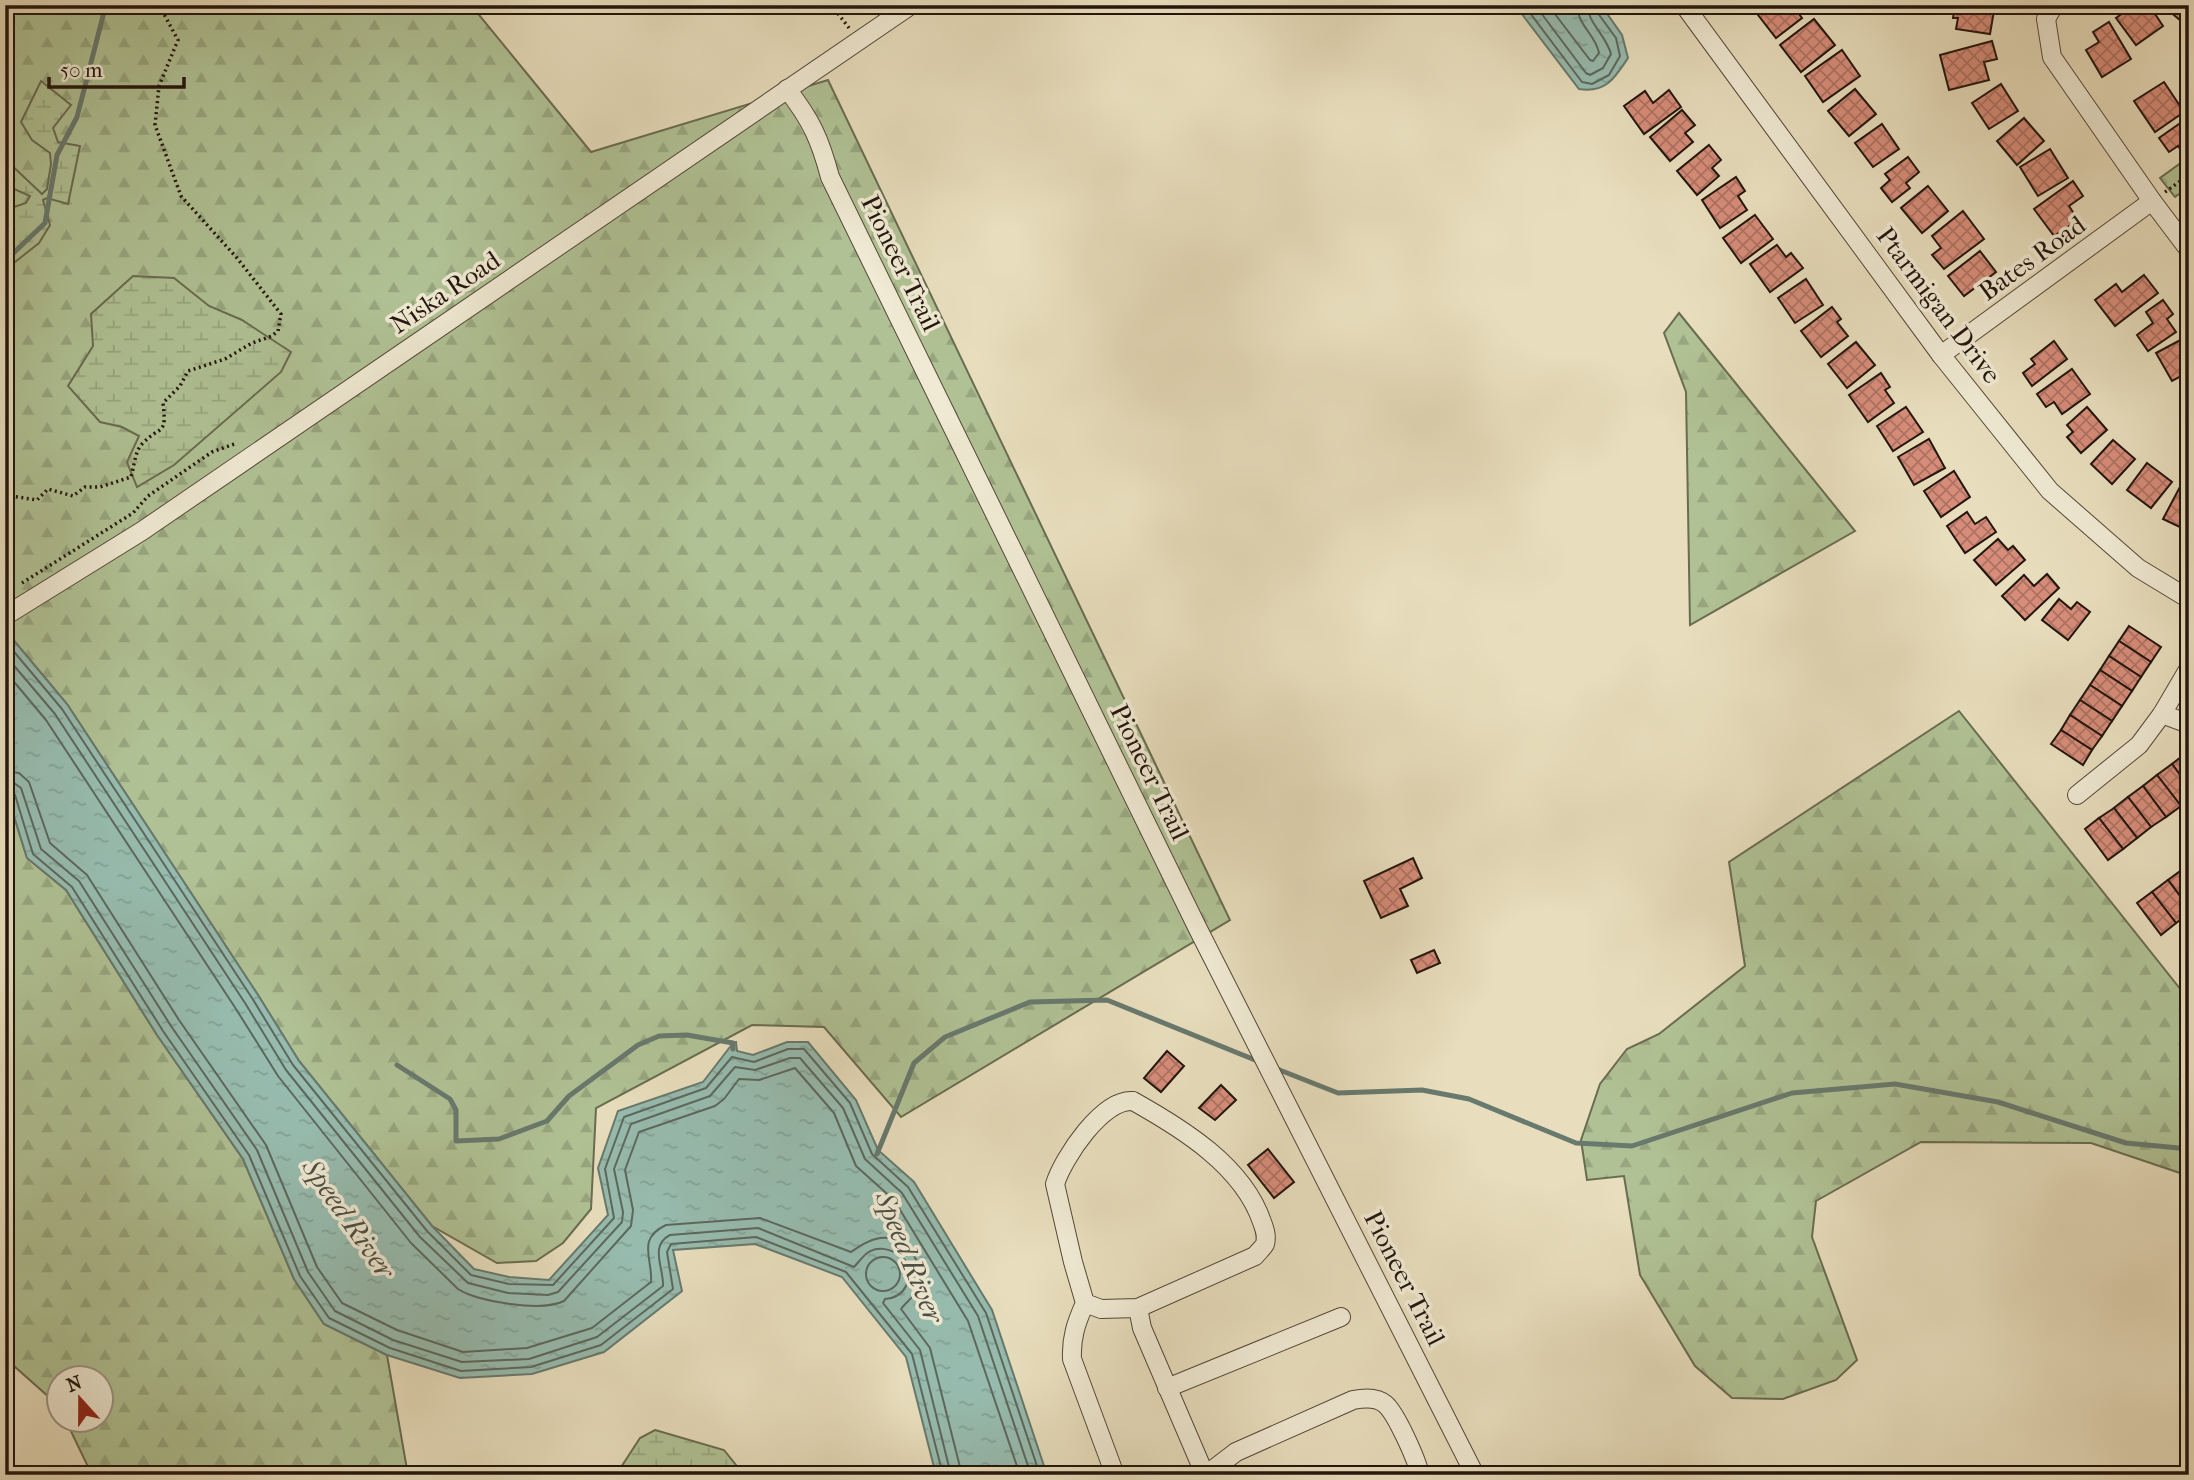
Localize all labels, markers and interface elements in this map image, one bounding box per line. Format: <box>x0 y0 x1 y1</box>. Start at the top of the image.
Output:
scale bar <box>49 46 184 90</box>
text: 50 m <box>60 58 103 82</box>
street label: Pioneer Trail <box>854 190 947 336</box>
street label: Bates Road <box>1973 209 2092 307</box>
street label: Ptarmigan Drive <box>1870 221 2007 390</box>
street label: Niska Road <box>385 244 507 340</box>
street label: Pioneer Trail <box>1103 699 1196 845</box>
water label: Speed River <box>295 1151 403 1287</box>
water label: Speed River <box>868 1186 952 1330</box>
street label: Pioneer Trail <box>1357 1206 1452 1351</box>
north arrow <box>46 1364 116 1434</box>
text: N <box>64 1371 85 1397</box>

